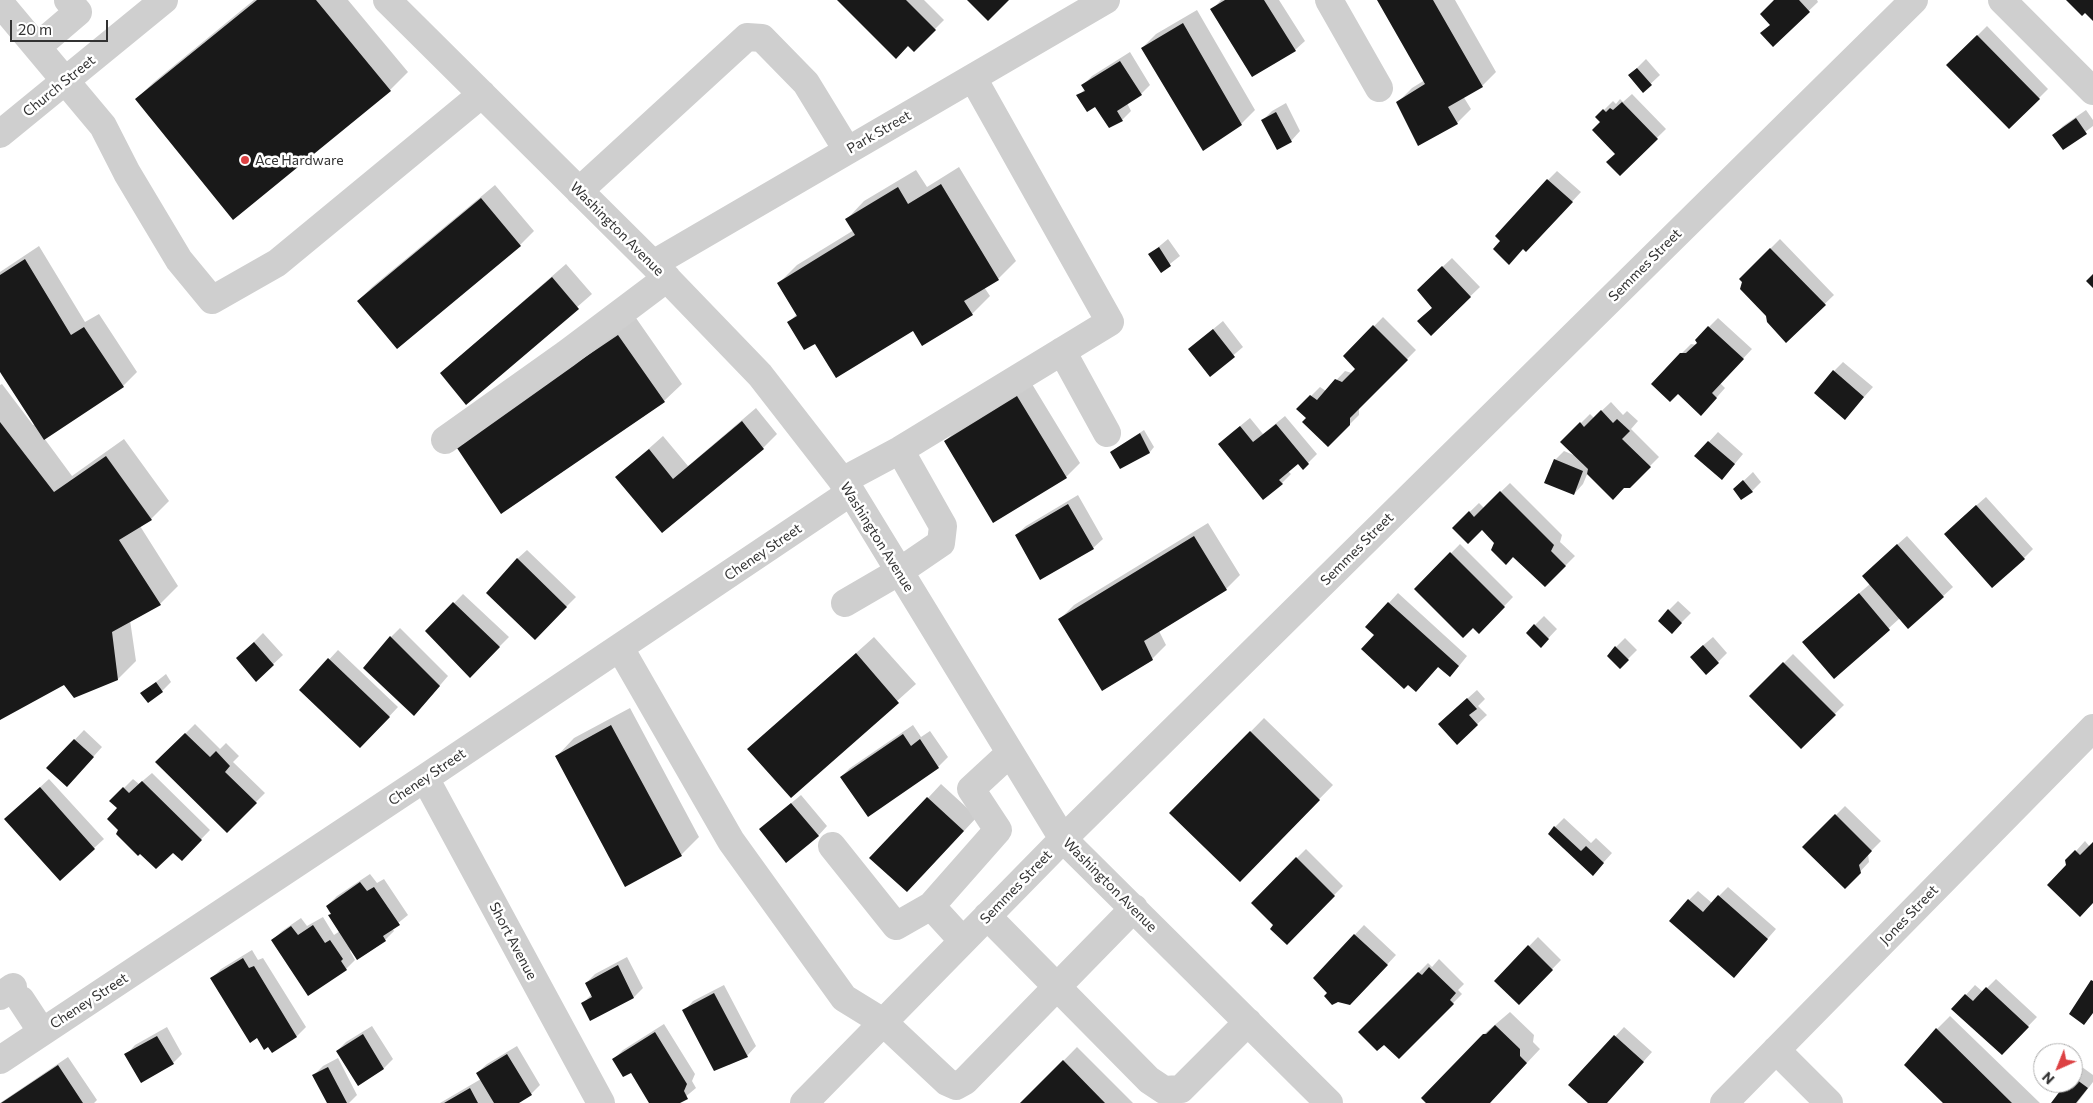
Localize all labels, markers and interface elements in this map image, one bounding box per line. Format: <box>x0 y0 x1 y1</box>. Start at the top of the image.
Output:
scale bar <box>12 10 110 42</box>
text: 20 m <box>18 20 52 38</box>
street label: Church Street <box>20 52 98 120</box>
street label: Park Street <box>844 107 914 157</box>
place label: Ace Hardware <box>255 152 344 168</box>
marker: Ace Hardware <box>239 154 251 166</box>
street label: Washington Avenue <box>567 179 667 279</box>
street label: Semmes Street <box>1605 225 1685 305</box>
street label: Washington Avenue <box>837 479 917 595</box>
street label: Semmes Street <box>1317 509 1397 589</box>
street label: Cheney Street <box>721 520 805 584</box>
street label: Cheney Street <box>385 745 469 809</box>
street label: Washington Avenue <box>1060 835 1160 935</box>
street label: Semmes Street <box>977 847 1055 927</box>
street label: Jones Street <box>1876 882 1942 948</box>
street label: Short Avenue <box>486 899 540 983</box>
street label: Cheney Street <box>47 970 131 1032</box>
north arrow <box>2033 1043 2083 1093</box>
text: N <box>2038 1069 2058 1088</box>

